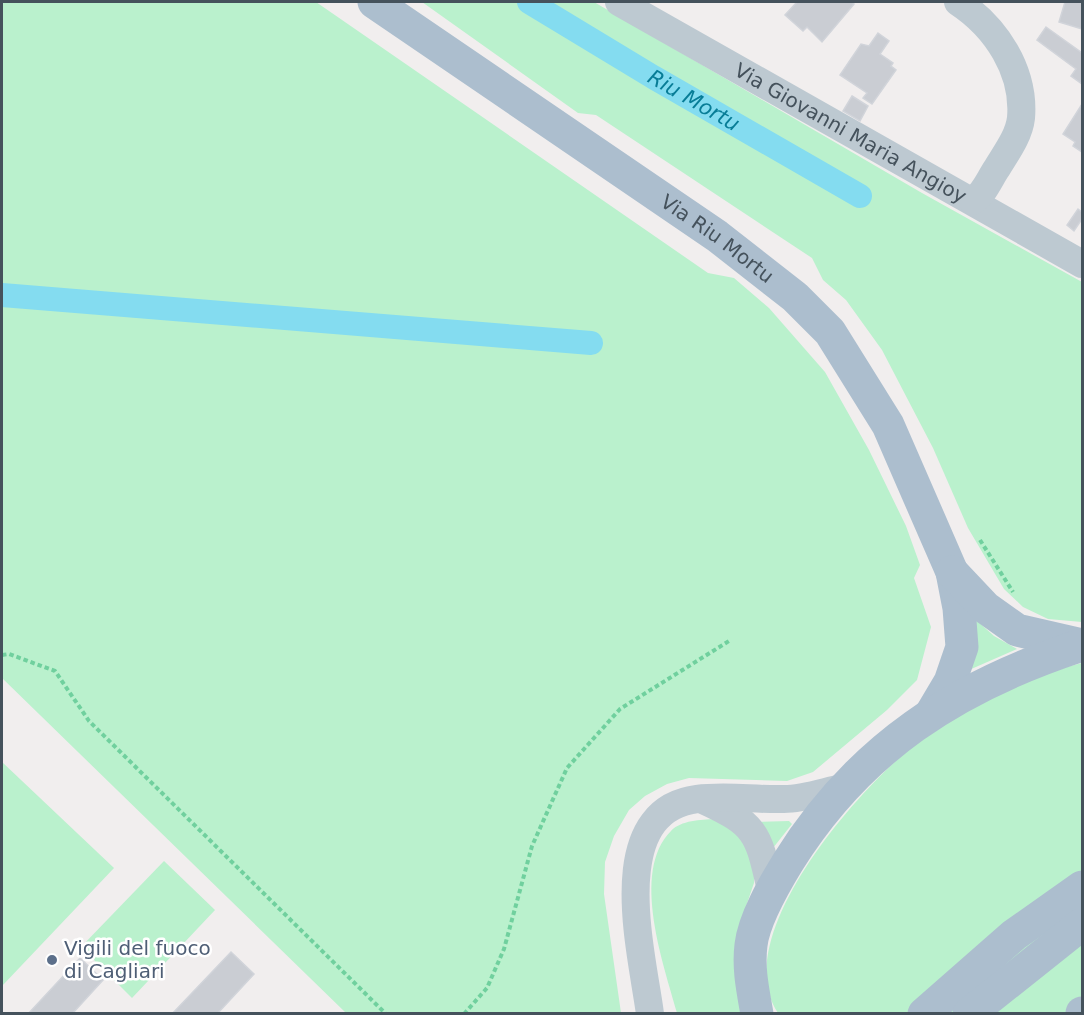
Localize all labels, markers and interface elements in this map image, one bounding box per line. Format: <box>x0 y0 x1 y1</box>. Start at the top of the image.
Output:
street label: Via Giovanni Maria Angioy <box>730 58 971 208</box>
water label: Riu Mortu <box>644 65 744 136</box>
street label: Via Riu Mortu <box>656 189 779 288</box>
place label: Vigili del fuoco di Cagliari <box>64 936 211 983</box>
marker: Vigili del fuoco di Cagliari <box>45 953 59 967</box>

